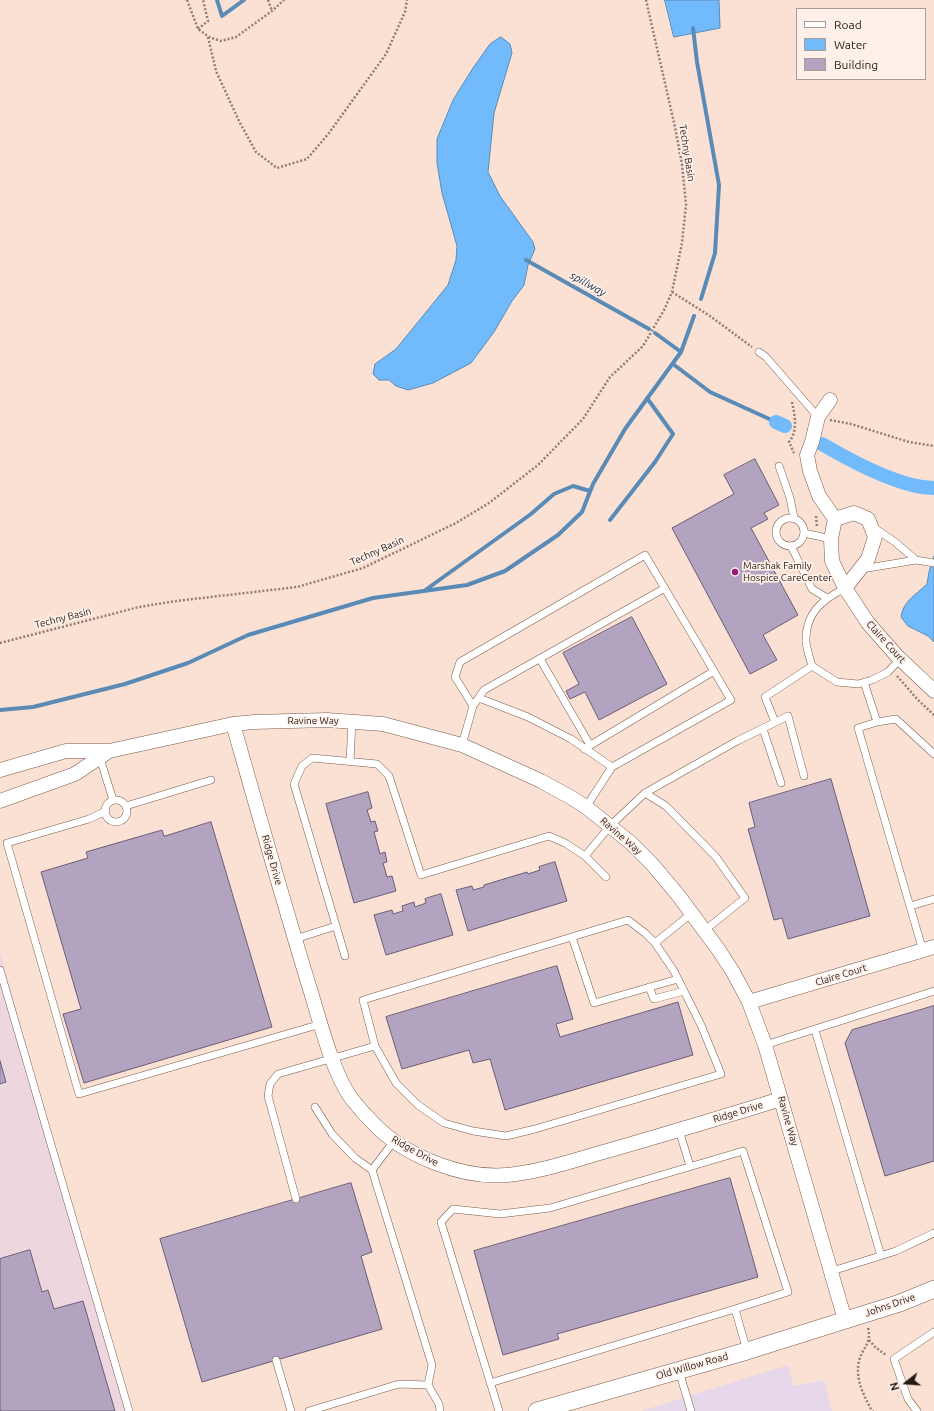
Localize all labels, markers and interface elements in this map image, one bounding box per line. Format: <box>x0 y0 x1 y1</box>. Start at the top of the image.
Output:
legend <box>796 8 926 80</box>
text: Road <box>834 18 862 31</box>
text: Water <box>834 38 867 51</box>
text: Building <box>834 58 878 71</box>
street label: Techny Basin <box>677 124 697 182</box>
water label: spillway <box>568 269 608 299</box>
street label: Techny Basin <box>348 534 406 568</box>
place label: Marshak Family Hospice CareCenter <box>743 560 832 584</box>
marker: Marshak Family Hospice CareCenter <box>730 567 740 577</box>
street label: Techny Basin <box>34 605 92 631</box>
street label: Claire Court <box>864 618 908 666</box>
street label: Ravine Way <box>287 715 339 727</box>
street label: Ravine Way <box>598 815 644 857</box>
street label: Ridge Drive <box>259 833 285 887</box>
street label: Claire Court <box>814 961 868 989</box>
street label: Ravine Way <box>775 1095 801 1147</box>
street label: Ridge Drive <box>712 1099 764 1125</box>
street label: Ridge Drive <box>389 1133 441 1169</box>
street label: Johns Drive <box>863 1291 917 1319</box>
street label: Old Willow Road <box>655 1350 729 1382</box>
north arrow <box>886 1363 926 1403</box>
text: N <box>888 1381 901 1392</box>

